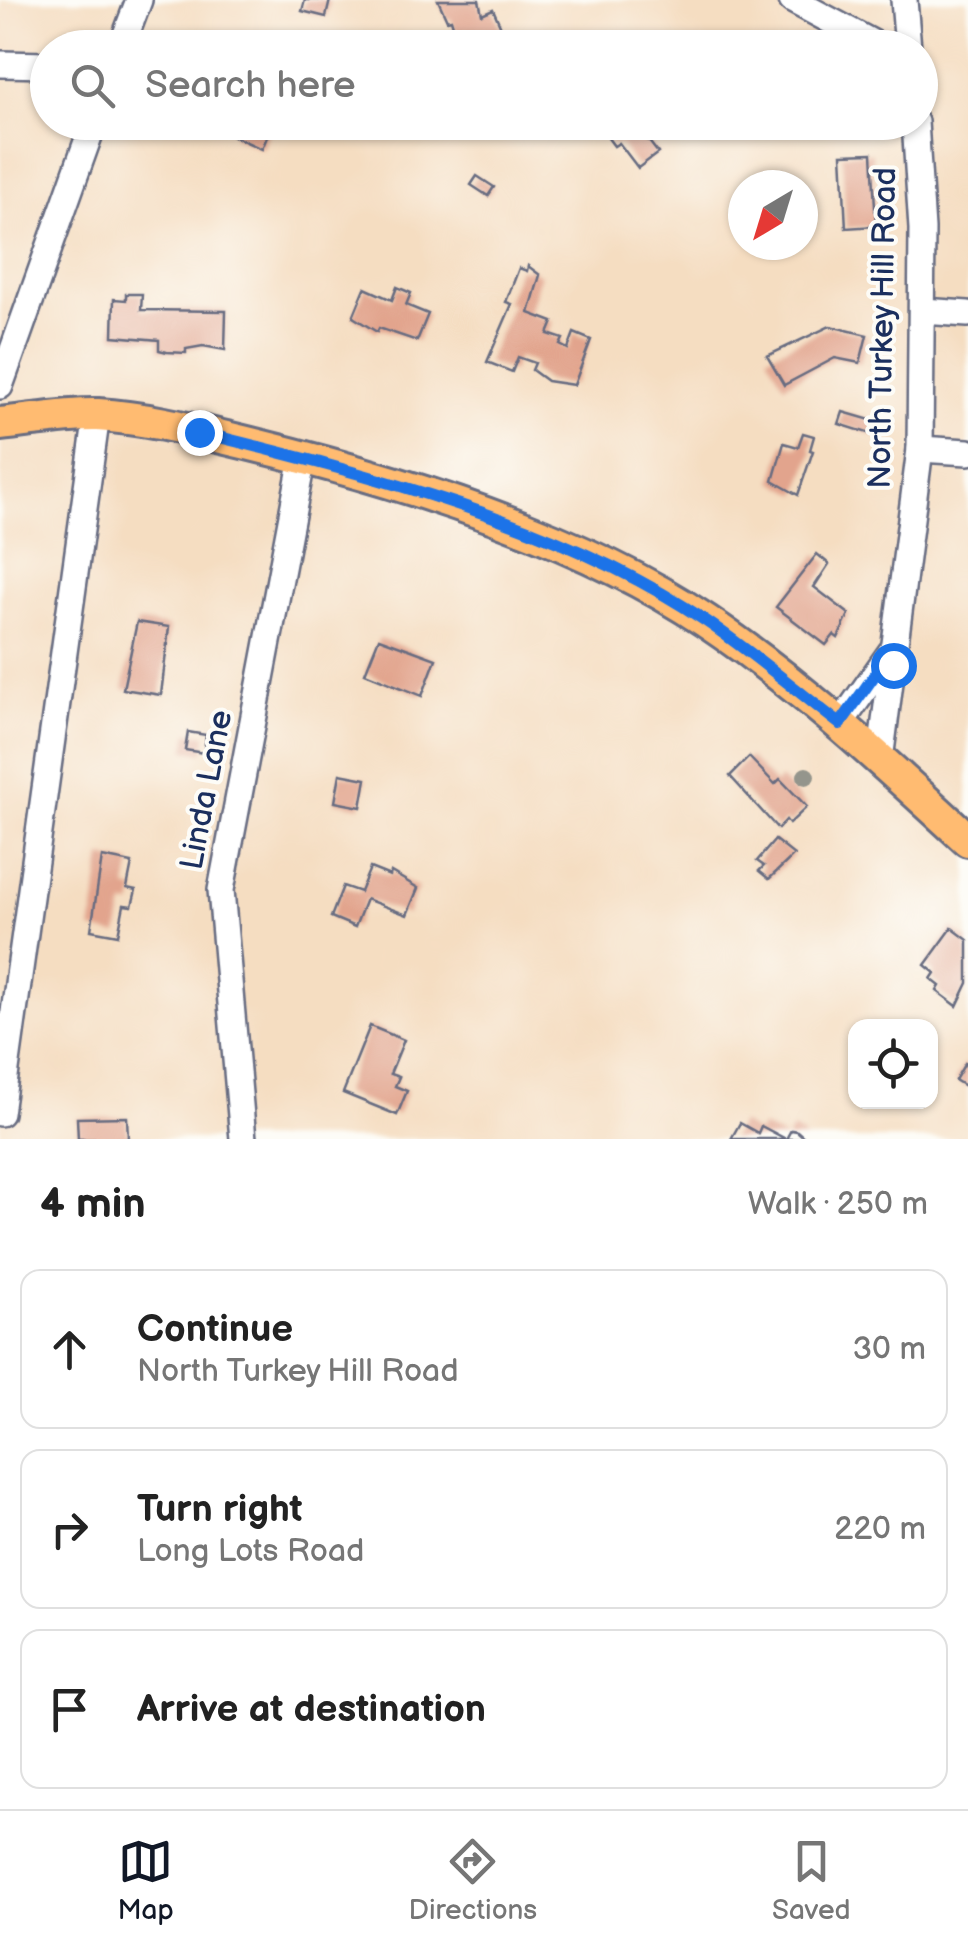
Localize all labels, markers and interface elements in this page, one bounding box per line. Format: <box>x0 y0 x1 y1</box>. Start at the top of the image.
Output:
search box <box>30 30 938 140</box>
icon: search <box>65 58 120 113</box>
text: Search here <box>145 63 356 108</box>
street label: North Turkey Hill Road <box>861 167 905 489</box>
north arrow <box>728 170 818 260</box>
route end <box>177 410 223 456</box>
route start <box>871 643 917 689</box>
street label: Linda Lane <box>172 707 242 873</box>
map controls <box>848 1019 938 1109</box>
button: locate <box>848 1019 938 1109</box>
text: 4 min <box>40 1179 146 1230</box>
text: Walk · 250 m <box>748 1185 928 1224</box>
text: Continue <box>137 1307 293 1352</box>
icon: ahead <box>42 1322 97 1377</box>
text: 30 m <box>852 1330 926 1369</box>
text: North Turkey Hill Road <box>137 1352 459 1391</box>
text: Turn right <box>137 1487 302 1532</box>
icon: right <box>42 1502 97 1557</box>
text: 220 m <box>834 1510 926 1549</box>
text: Long Lots Road <box>137 1532 364 1571</box>
icon: arrive <box>42 1682 97 1737</box>
text: Arrive at destination <box>137 1687 486 1732</box>
tab: Map <box>117 1834 174 1927</box>
tab: Directions <box>408 1834 537 1927</box>
tab: Saved <box>772 1834 851 1927</box>

